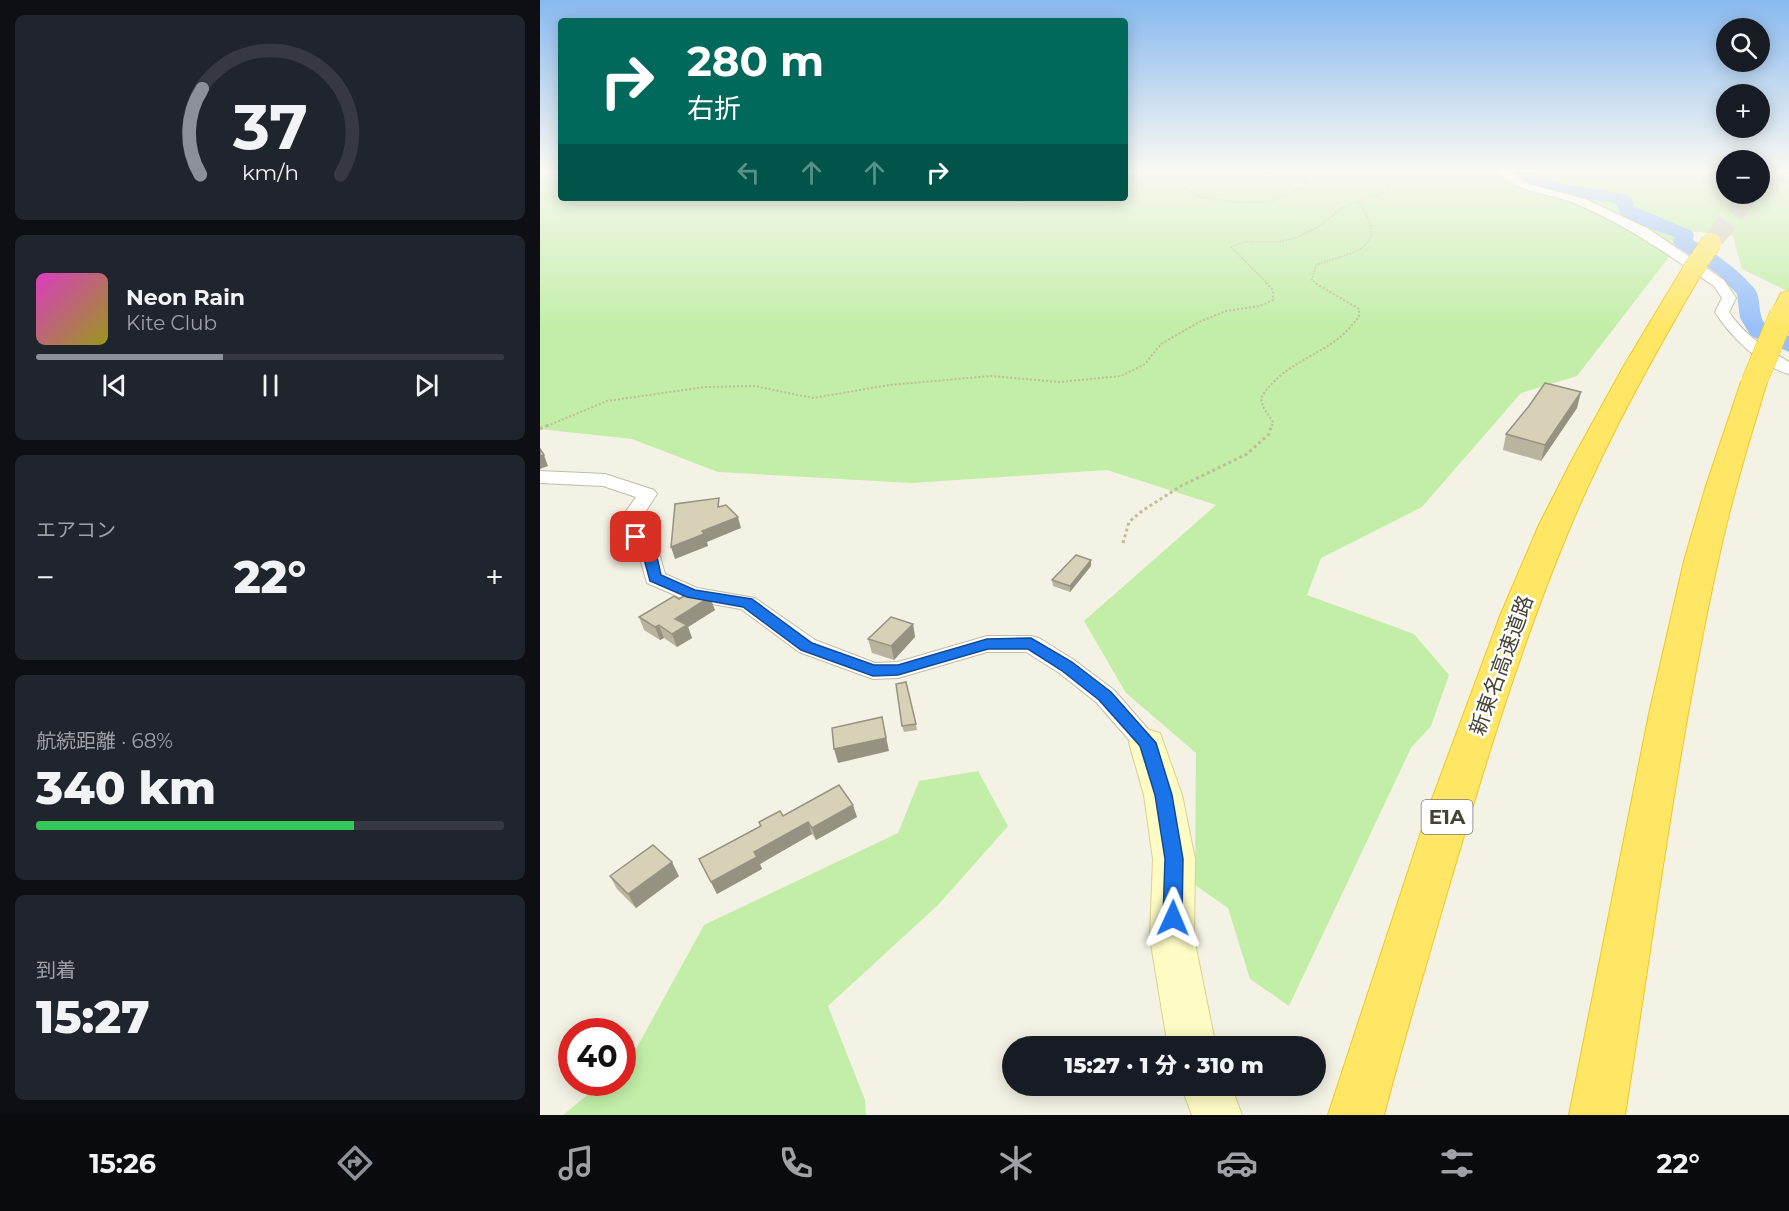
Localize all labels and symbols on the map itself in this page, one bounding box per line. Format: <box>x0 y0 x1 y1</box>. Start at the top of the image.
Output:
pin <box>610 511 661 562</box>
street label: 新東名高速道路 <box>1464 592 1538 738</box>
road number: E1A <box>1422 800 1472 834</box>
position arrow <box>1141 886 1205 950</box>
speed limit sign: 40 <box>558 1018 636 1096</box>

